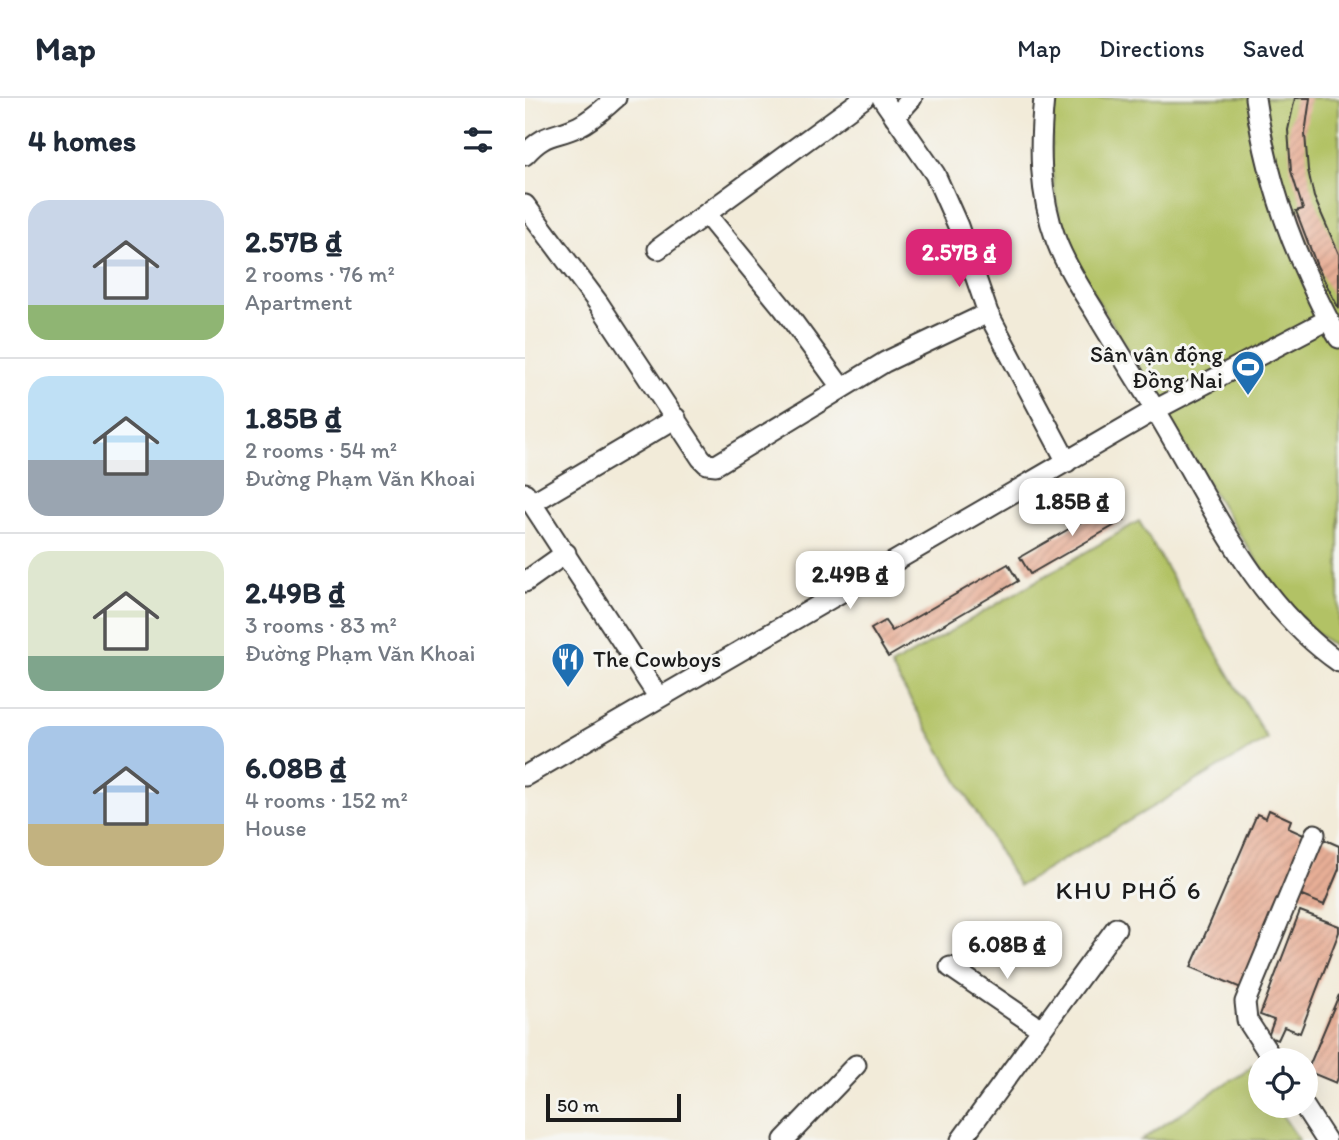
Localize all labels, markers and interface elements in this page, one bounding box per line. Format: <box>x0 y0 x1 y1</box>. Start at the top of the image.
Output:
text: Map <box>35 29 96 68</box>
text: Map <box>1017 34 1061 63</box>
text: Directions <box>1099 34 1205 63</box>
text: Saved <box>1243 34 1304 63</box>
icon: filters <box>459 121 497 159</box>
text: 4 homes <box>28 122 136 159</box>
text: 2.57B ₫ <box>245 223 342 260</box>
icon: home <box>84 228 168 312</box>
pin: 2.57B ₫ <box>894 230 1024 289</box>
text: 2.57B ₫ <box>922 238 996 266</box>
text: 2 rooms · 76 m² <box>245 260 395 288</box>
text: Apartment <box>245 288 352 316</box>
place label: Sân vận động Đồng Nai <box>1090 340 1223 394</box>
sports icon: Sân vận động Đồng Nai <box>1229 348 1267 397</box>
text: 1.85B ₫ <box>245 399 342 436</box>
icon: home <box>84 404 168 488</box>
text: 2 rooms · 54 m² <box>245 436 397 464</box>
text: Đường Phạm Văn Khoai <box>245 464 475 492</box>
pin: 1.85B ₫ <box>1007 478 1137 538</box>
text: 1.85B ₫ <box>1035 487 1109 515</box>
pin: 2.49B ₫ <box>785 552 915 611</box>
text: 2.49B ₫ <box>812 560 888 588</box>
text: 2.49B ₫ <box>245 574 345 611</box>
icon: home <box>84 579 168 663</box>
text: 3 rooms · 83 m² <box>245 611 397 639</box>
text: Đường Phạm Văn Khoai <box>245 639 475 667</box>
restaurant icon: The Cowboys <box>549 640 587 689</box>
place label: The Cowboys <box>593 645 721 673</box>
text: 6.08B ₫ <box>245 749 346 786</box>
icon: home <box>84 754 168 838</box>
text: 4 rooms · 152 m² <box>245 786 408 814</box>
text: House <box>245 814 307 842</box>
district label: KHU PHỐ 6 <box>1056 874 1203 906</box>
pin: 6.08B ₫ <box>942 922 1072 981</box>
text: 6.08B ₫ <box>968 930 1046 958</box>
map controls <box>1248 1048 1318 1118</box>
button: locate <box>1248 1048 1318 1118</box>
scale bar <box>546 1091 681 1123</box>
text: 50 m <box>557 1094 599 1117</box>

